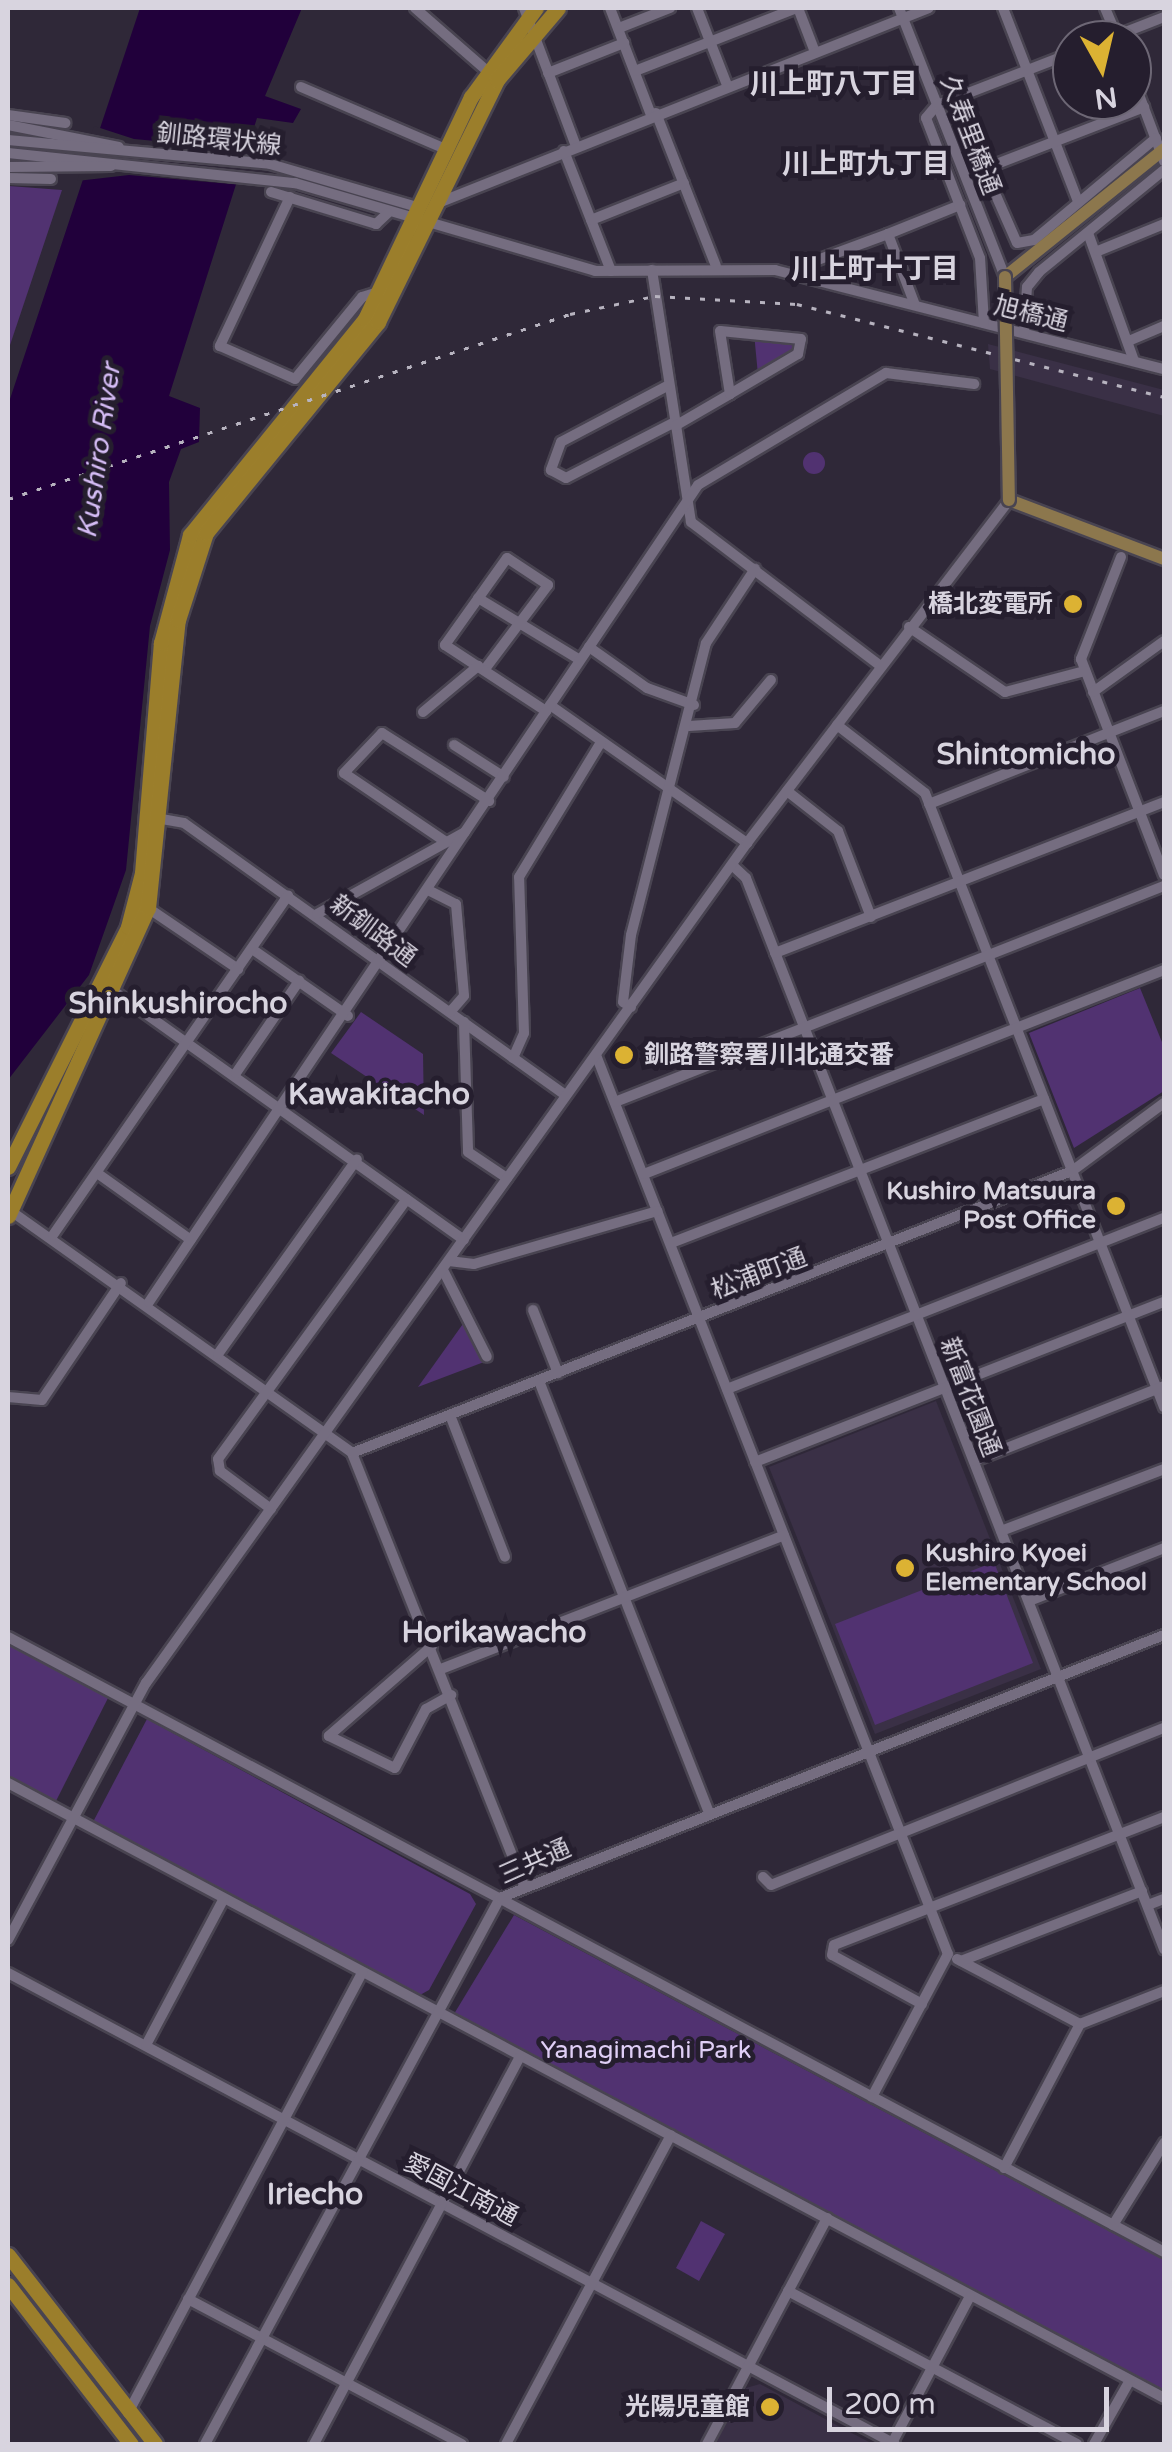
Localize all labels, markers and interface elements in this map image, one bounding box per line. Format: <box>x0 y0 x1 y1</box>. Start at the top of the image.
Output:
north arrow <box>1052 20 1152 120</box>
district label: 川上町八丁目 <box>750 67 918 101</box>
street label: 久寿里橋通 <box>934 71 1006 199</box>
text: N <box>1092 79 1119 116</box>
street label: 釧路環状線 <box>155 119 283 161</box>
district label: 川上町九丁目 <box>782 147 950 181</box>
district label: 川上町十丁目 <box>791 252 959 286</box>
street label: 旭橋通 <box>991 290 1071 338</box>
water label: Kushiro River <box>70 362 128 540</box>
place label: 橋北変電所 <box>928 589 1053 619</box>
marker: 橋北変電所 <box>1062 593 1084 615</box>
district label: Shintomicho <box>937 737 1115 773</box>
street label: 新釧路通 <box>324 889 422 973</box>
district label: Shinkushirocho <box>69 986 287 1022</box>
place label: 釧路警察署川北通交番 <box>644 1040 894 1070</box>
marker: 釧路警察署川北通交番 <box>613 1044 635 1066</box>
district label: Kawakitacho <box>288 1077 470 1113</box>
place label: Kushiro Matsuura Post Office <box>886 1177 1096 1236</box>
marker: Kushiro Matsuura Post Office <box>1105 1195 1127 1217</box>
street label: 松浦町通 <box>707 1242 811 1306</box>
street label: 新富花園通 <box>934 1333 1006 1461</box>
place label: Kushiro Kyoei Elementary School <box>925 1539 1147 1598</box>
marker: Kushiro Kyoei Elementary School <box>894 1557 916 1579</box>
district label: Horikawacho <box>401 1615 587 1651</box>
street label: 三共通 <box>495 1833 575 1891</box>
park label: Yanagimachi Park <box>541 2035 751 2065</box>
street label: 愛国江南通 <box>399 2147 523 2233</box>
district label: Iriecho <box>267 2177 363 2213</box>
scale bar <box>832 2367 1114 2429</box>
text: 200 m <box>844 2386 936 2423</box>
place label: 光陽児童館 <box>625 2392 750 2422</box>
marker: 光陽児童館 <box>759 2396 781 2418</box>

